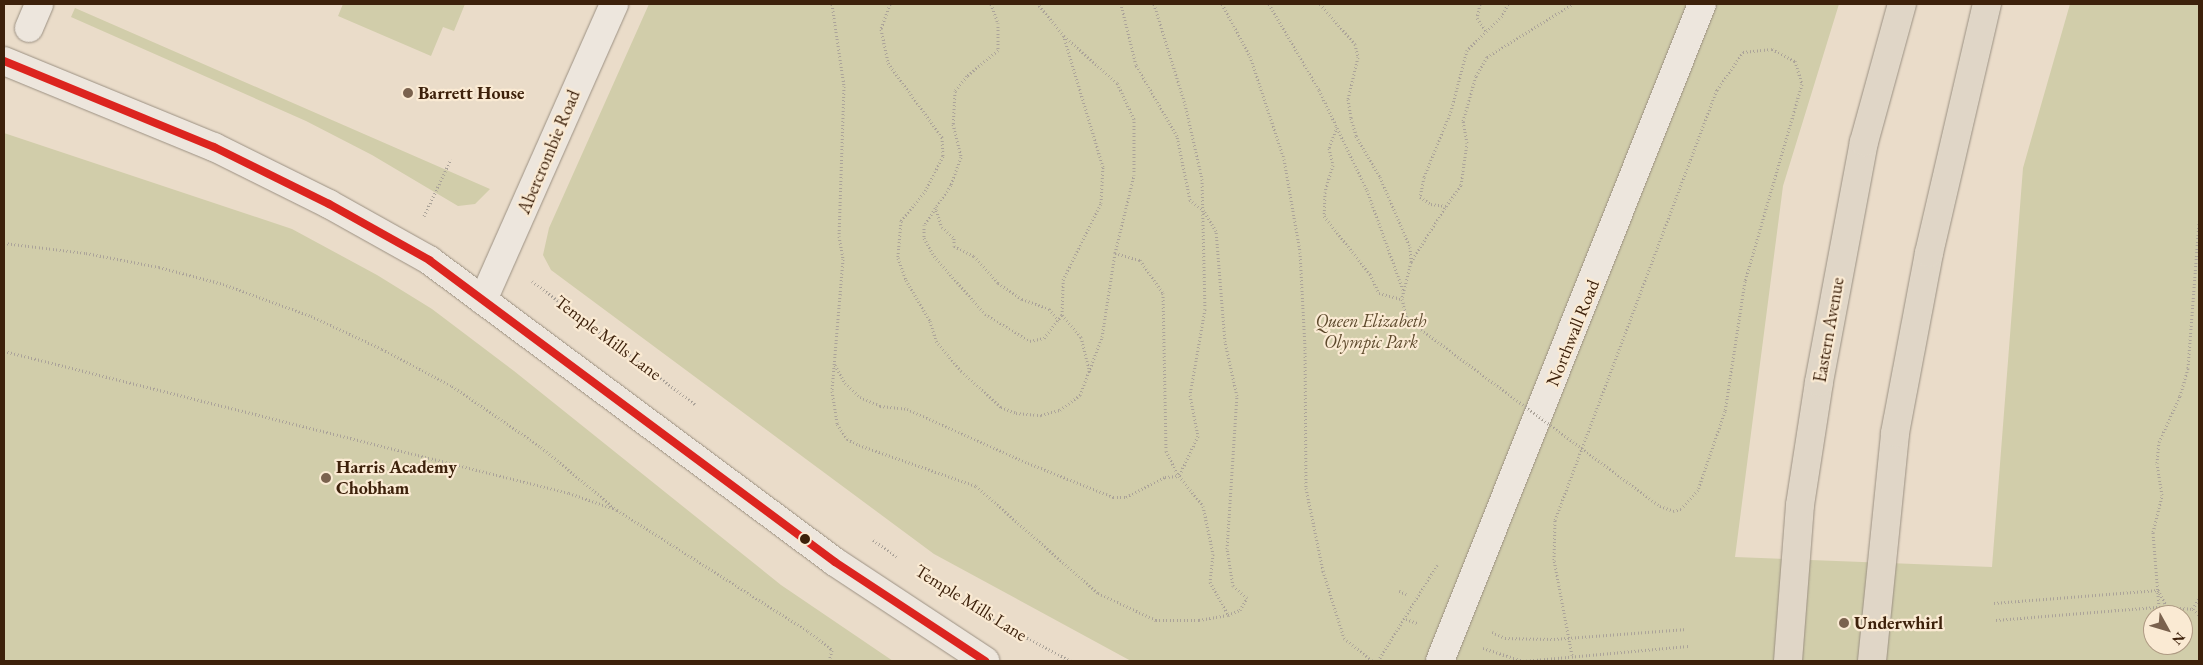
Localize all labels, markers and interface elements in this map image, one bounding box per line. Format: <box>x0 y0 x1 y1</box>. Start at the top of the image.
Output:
place label: Barrett House <box>418 82 524 104</box>
marker: Barrett House <box>402 87 414 99</box>
street label: Abercrombie Road <box>513 87 585 217</box>
street label: Eastern Avenue <box>1809 276 1849 384</box>
street label: Northwall Road <box>1542 277 1604 389</box>
street label: Temple Mills Lane <box>550 291 666 385</box>
park label: Queen Elizabeth Olympic Park <box>1316 311 1426 354</box>
place label: Harris Academy Chobham <box>336 457 457 499</box>
marker: Harris Academy Chobham <box>320 472 332 484</box>
unlabelled marker <box>800 534 810 544</box>
street label: Temple Mills Lane <box>911 560 1031 646</box>
north arrow <box>2143 605 2193 655</box>
place label: Underwhirl <box>1854 612 1943 634</box>
marker: Underwhirl <box>1838 617 1850 629</box>
text: N <box>2168 629 2189 649</box>

